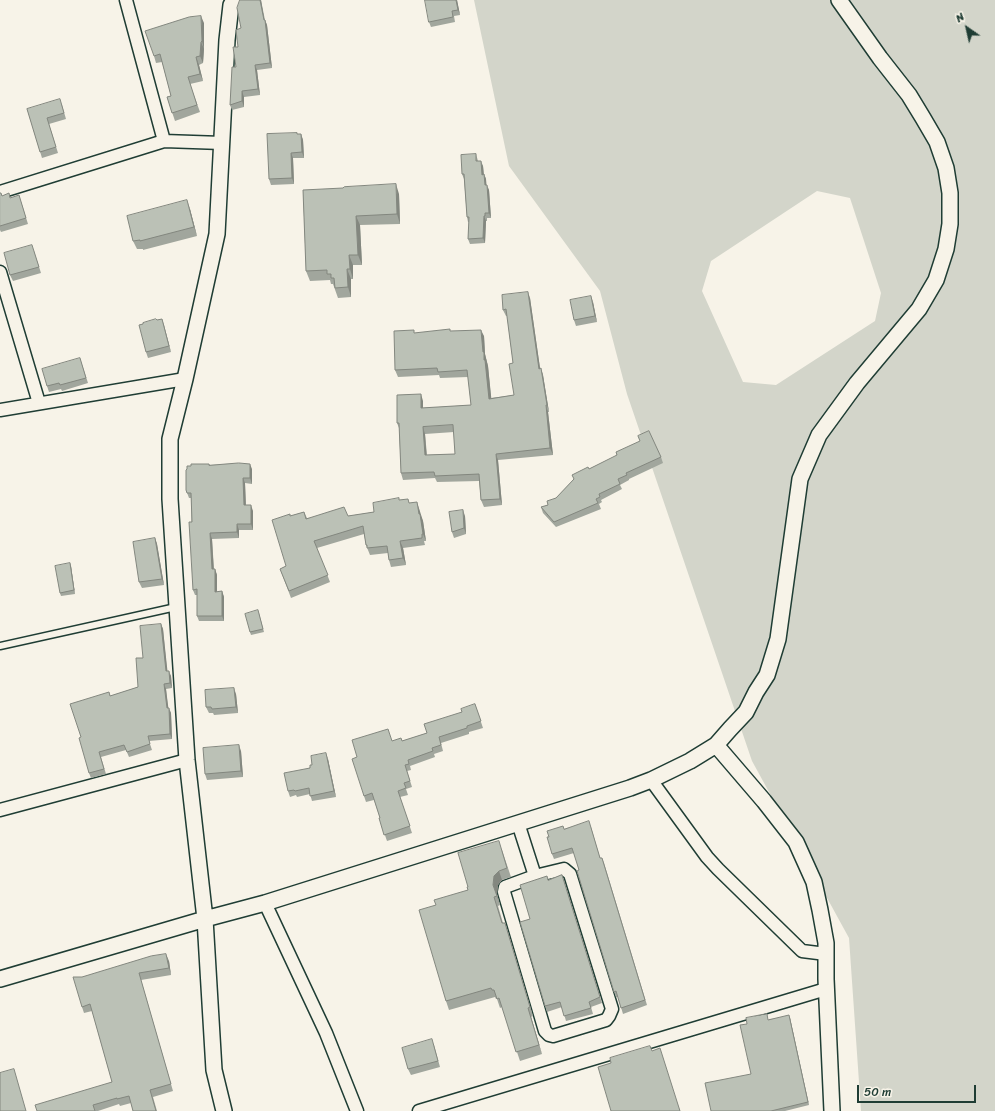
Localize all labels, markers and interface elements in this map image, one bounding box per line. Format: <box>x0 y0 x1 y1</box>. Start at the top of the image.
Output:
north arrow <box>947 8 987 48</box>
text: N <box>952 8 968 28</box>
scale bar <box>859 1077 978 1103</box>
text: 50 m <box>864 1081 891 1103</box>

